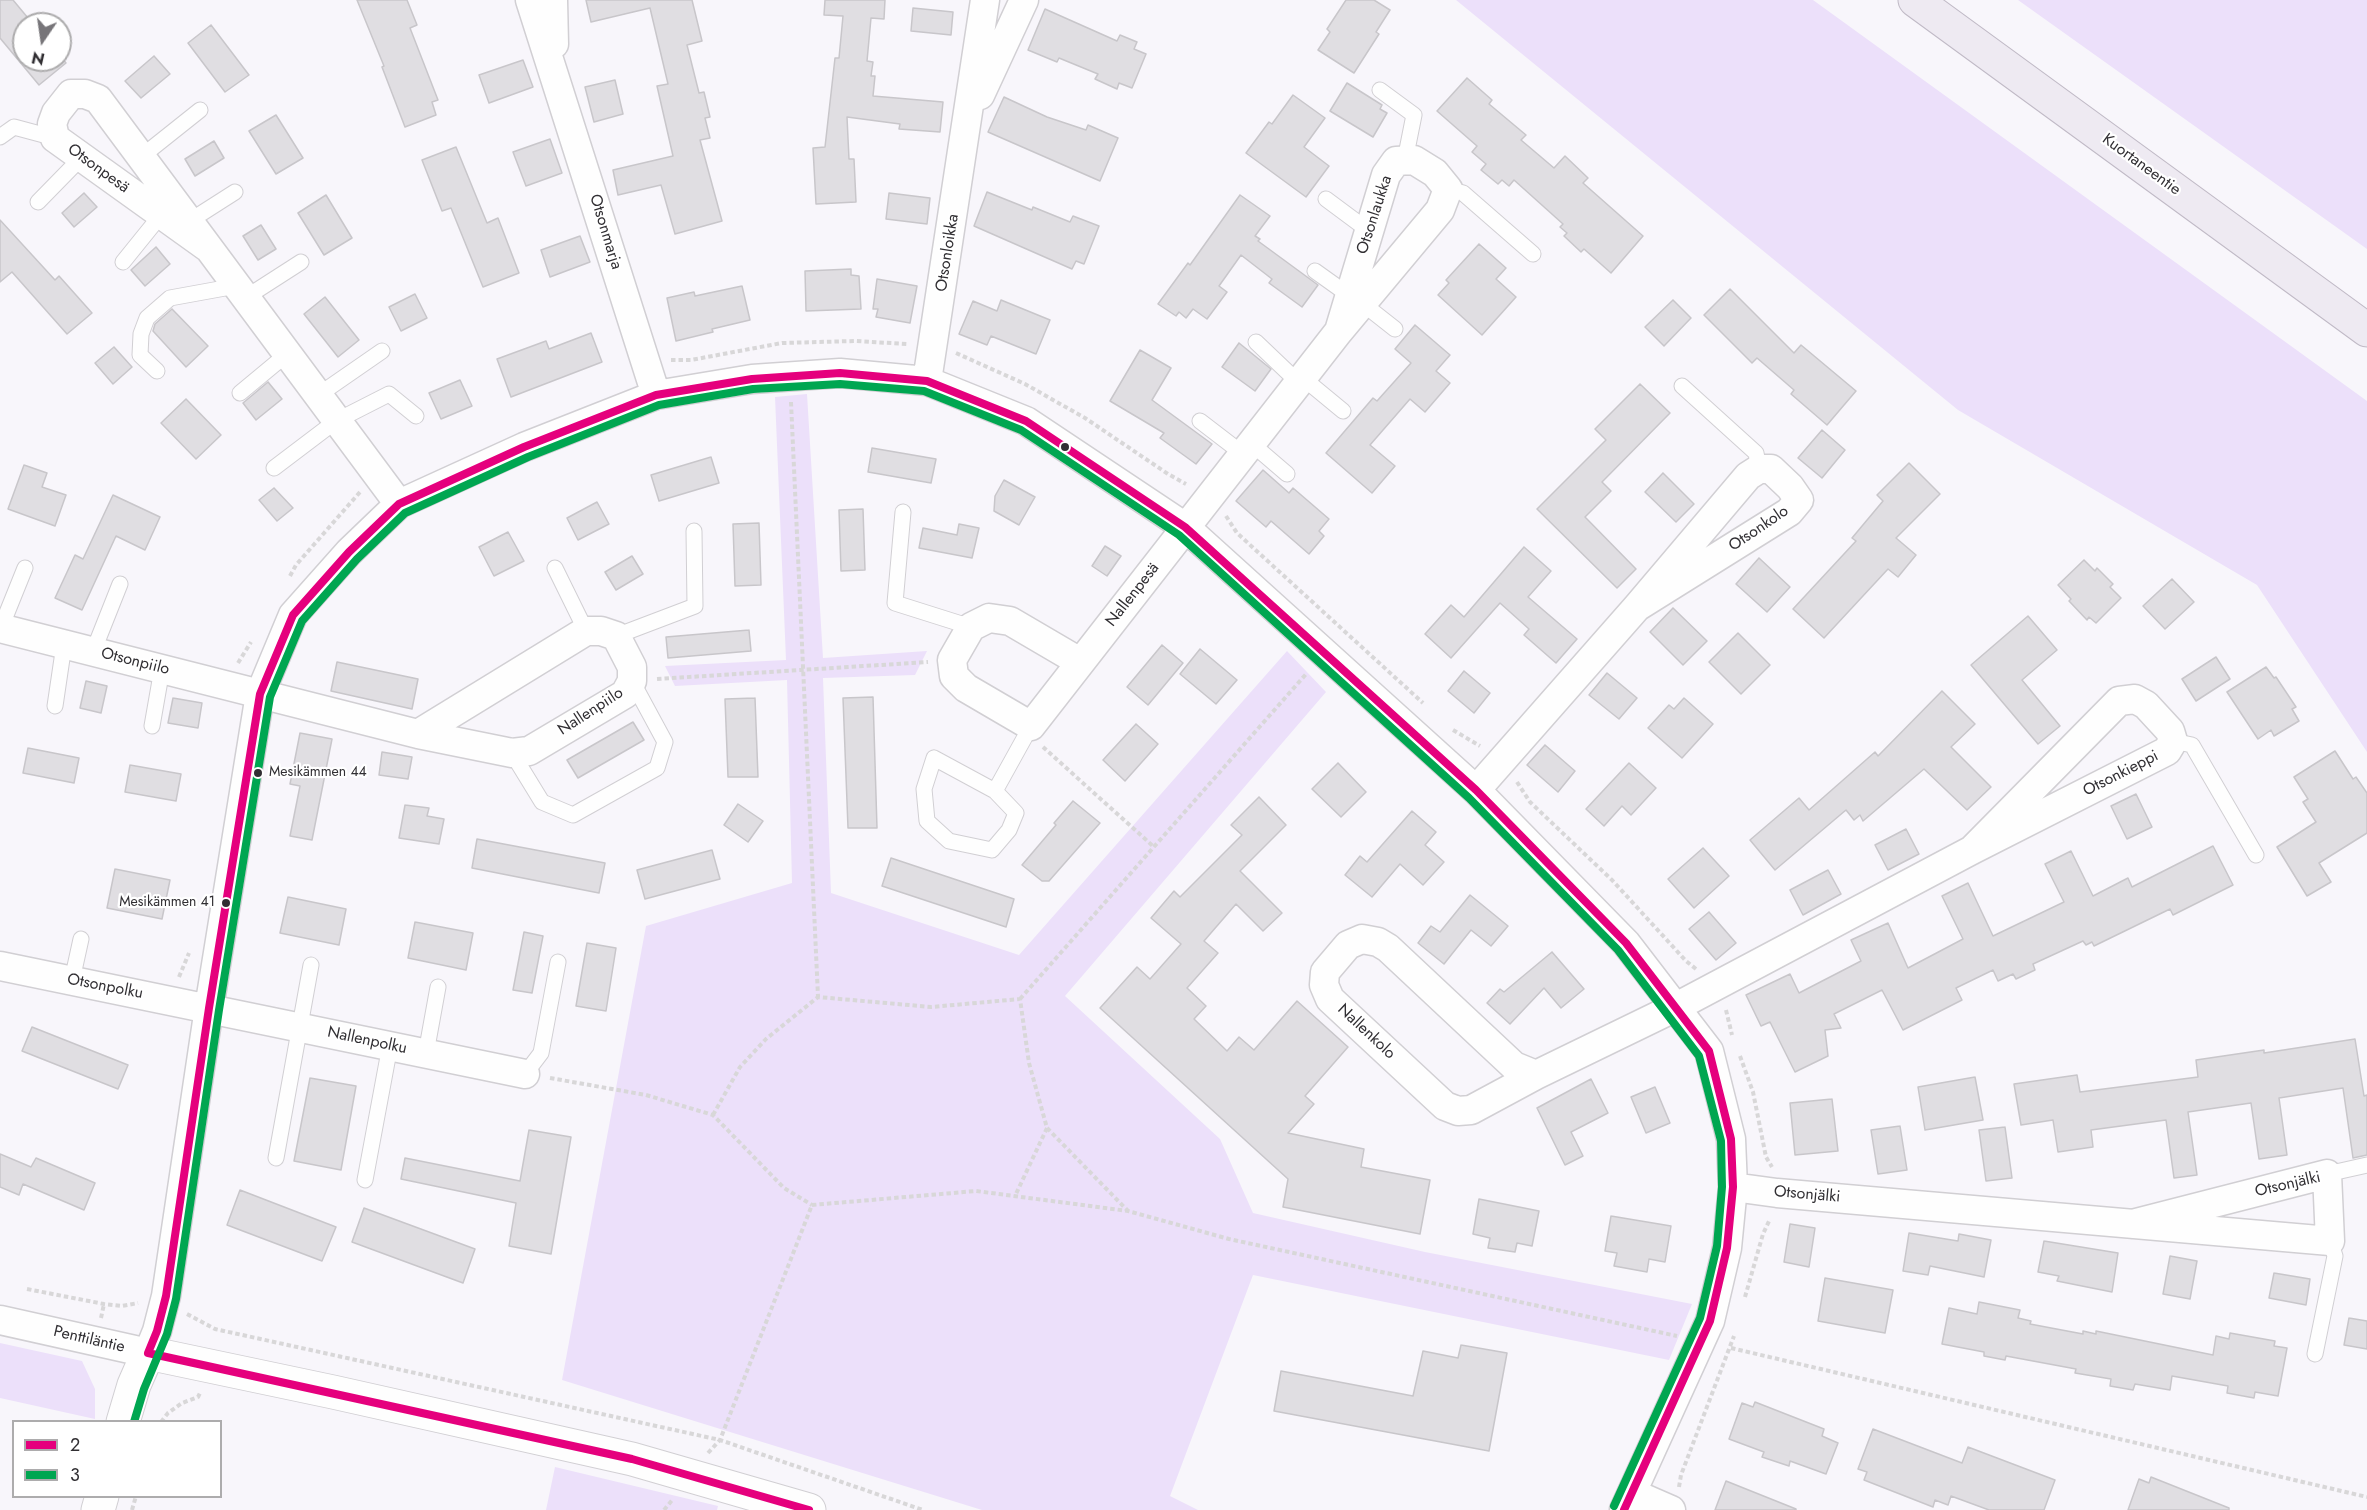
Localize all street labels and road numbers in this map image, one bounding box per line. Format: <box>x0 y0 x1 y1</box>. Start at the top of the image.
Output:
street label: Kuortaneentie <box>2098 130 2184 200</box>
street label: Otsonpesä <box>63 140 133 198</box>
street label: Otsonlaukka <box>1353 173 1397 257</box>
street label: Otsonmarja <box>585 192 625 272</box>
street label: Otsonloikka <box>932 213 964 293</box>
street label: Otsonkolo <box>1725 502 1793 556</box>
street label: Nallenpesä <box>1102 559 1164 631</box>
street label: Otsonpiilo <box>99 644 171 680</box>
street label: Nallenpiilo <box>555 684 627 740</box>
street label: Otsonkieppi <box>2080 747 2162 801</box>
street label: Otsonpolku <box>65 970 145 1004</box>
street label: Nallenkolo <box>1333 1000 1399 1064</box>
street label: Nallenpolku <box>325 1023 409 1059</box>
street label: Otsonjälki <box>2253 1168 2323 1202</box>
street label: Otsonjälki <box>1773 1183 1841 1207</box>
street label: Penttiläntie <box>51 1322 127 1358</box>

